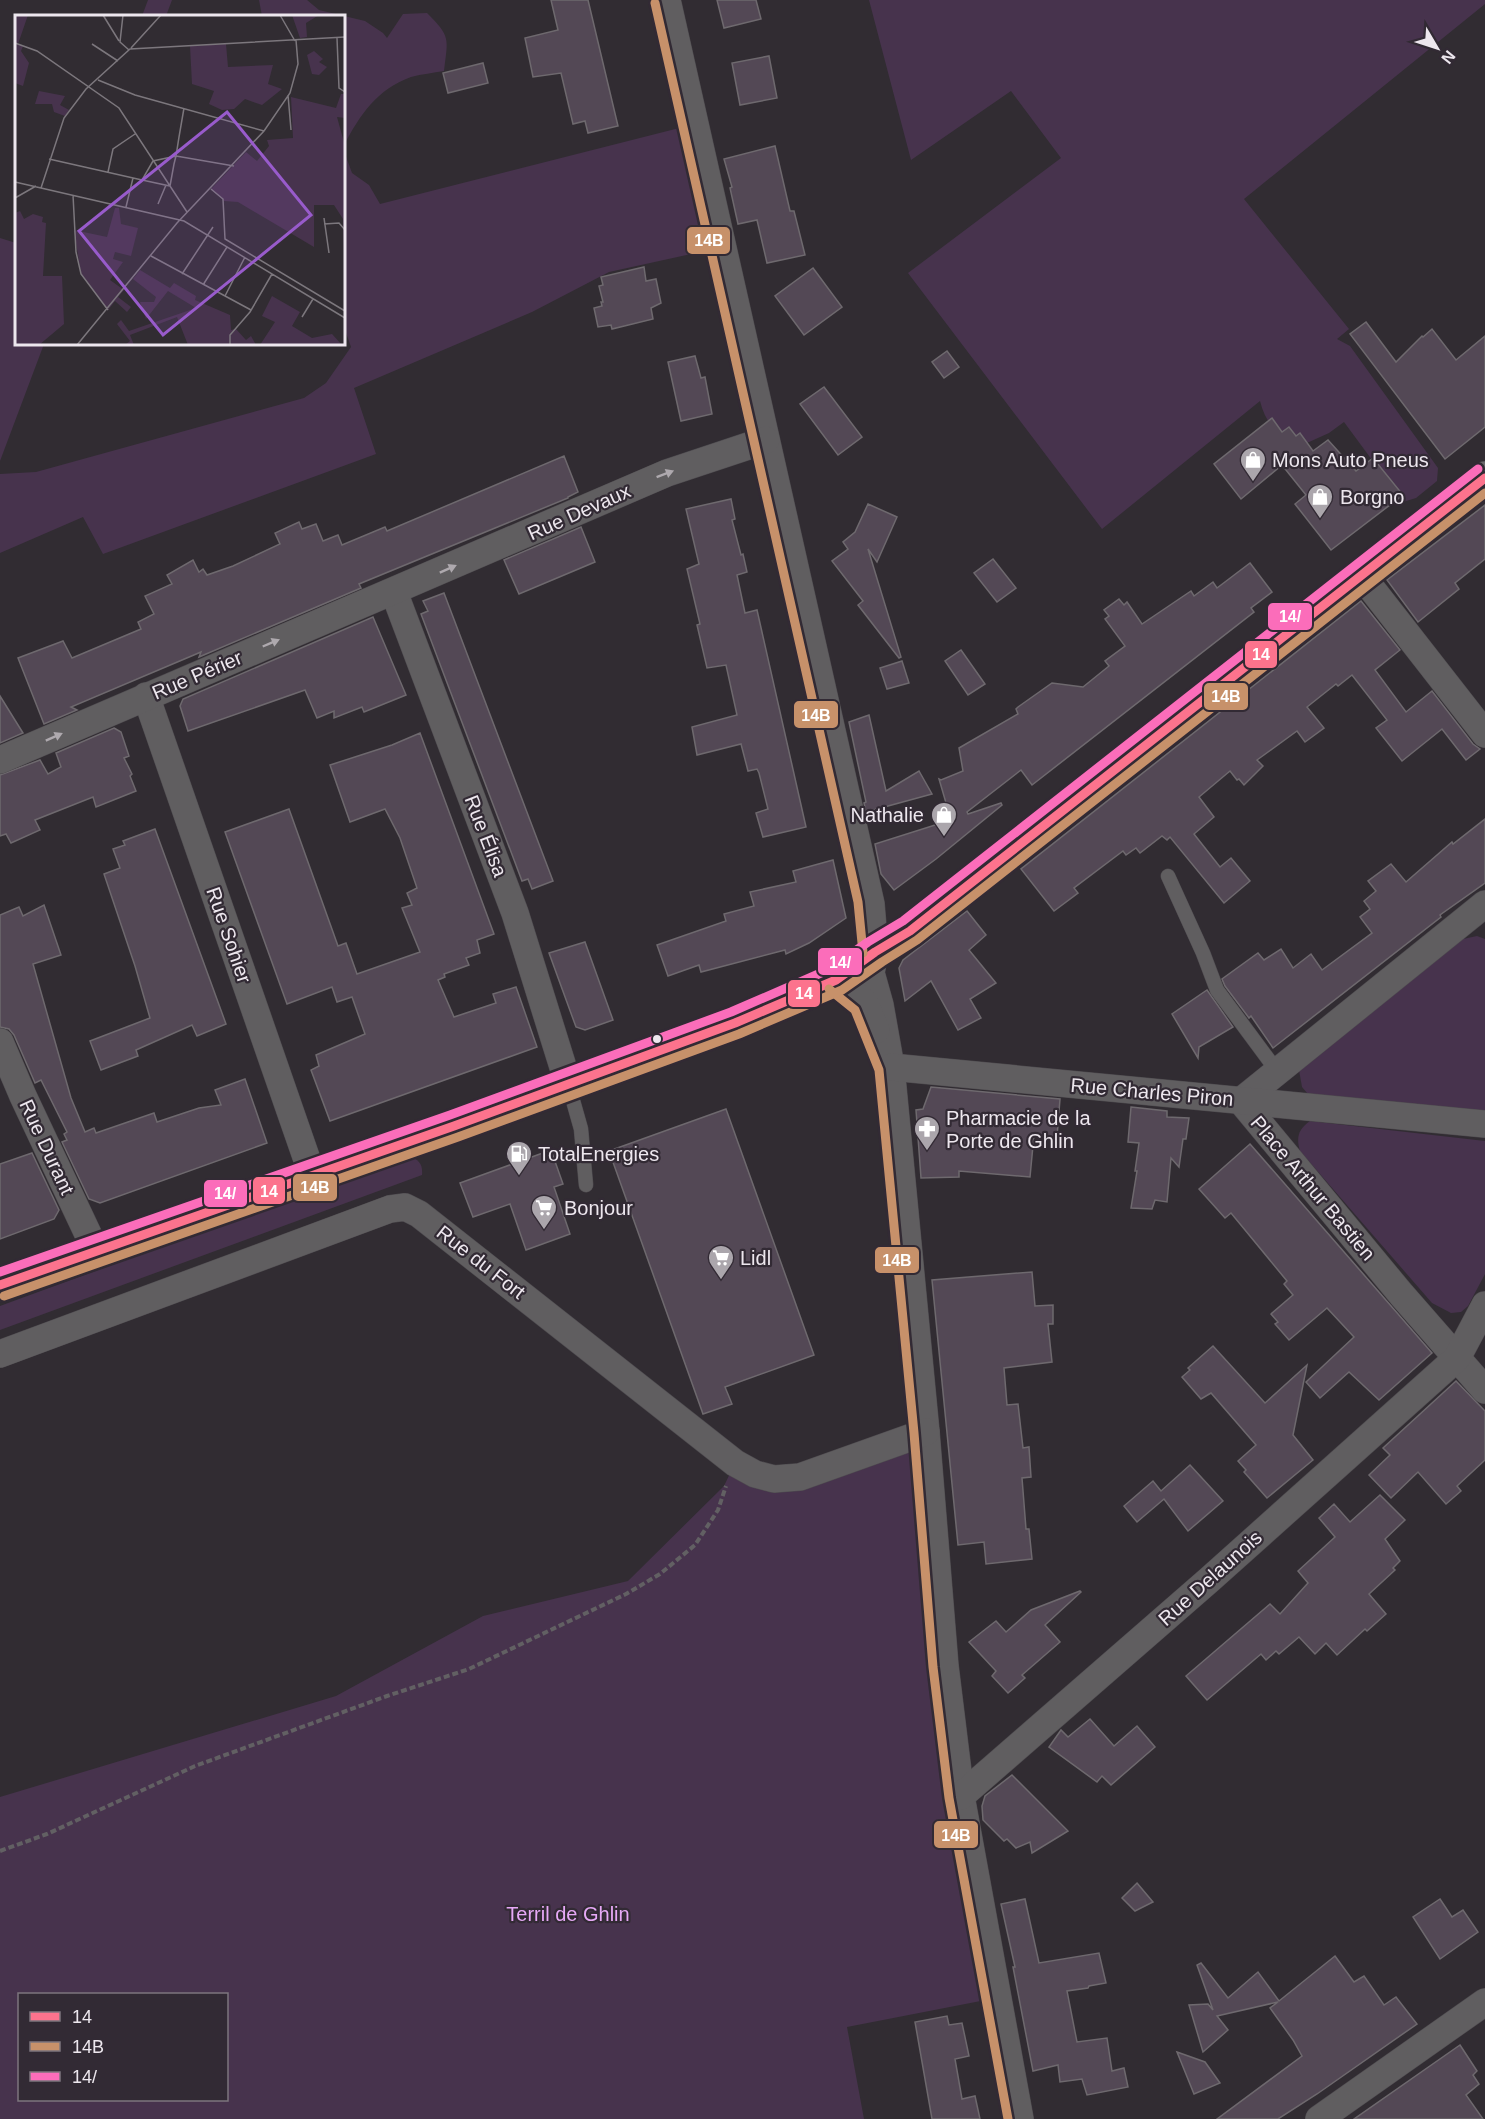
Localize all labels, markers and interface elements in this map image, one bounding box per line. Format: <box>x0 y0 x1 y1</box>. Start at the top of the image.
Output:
inset map <box>15 15 345 345</box>
north arrow <box>1407 18 1467 78</box>
text: N <box>1438 47 1459 67</box>
line badge: 14B <box>686 226 731 255</box>
text: 14B <box>694 232 724 249</box>
shop icon: Mons Auto Pneus <box>1238 445 1268 483</box>
place label: Mons Auto Pneus <box>1272 449 1429 471</box>
one-way arrow <box>657 469 675 479</box>
street label: Rue Devaux <box>524 480 634 544</box>
shop icon: Borgno <box>1305 482 1335 520</box>
place label: Borgno <box>1340 486 1405 508</box>
one-way arrow <box>439 563 457 573</box>
line badge: 14/ <box>1267 602 1313 631</box>
text: 14/ <box>1279 608 1302 625</box>
one-way arrow <box>263 638 281 648</box>
line badge: 14 <box>1244 640 1278 669</box>
street label: Rue Périer <box>149 646 246 704</box>
text: 14 <box>1252 646 1270 663</box>
line badge: 14B <box>1203 682 1249 711</box>
text: 14B <box>1211 688 1241 705</box>
line badge: 14B <box>793 700 839 729</box>
text: 14B <box>801 707 831 724</box>
one-way arrow <box>45 732 62 741</box>
street label: Rue Élisa <box>460 792 512 881</box>
shop icon: Nathalie <box>929 800 959 838</box>
place label: Nathalie <box>851 804 924 826</box>
street label: Rue Sohier <box>202 884 256 986</box>
line badge: 14/ <box>817 947 863 976</box>
text: 14/ <box>829 954 852 971</box>
line badge: 14 <box>787 979 821 1008</box>
text: 14 <box>795 985 813 1002</box>
unlabelled marker <box>651 1033 663 1045</box>
street label: Rue Charles Piron <box>1070 1074 1234 1110</box>
street label: Rue Durant <box>15 1096 79 1198</box>
place label: Pharmacie de la Porte de Ghlin <box>946 1107 1091 1152</box>
street label: Place Arthur Bastien <box>1246 1112 1380 1264</box>
pharmacy icon: Pharmacie de la Porte de Ghlin <box>912 1114 942 1152</box>
fuel station icon: TotalEnergies <box>504 1139 534 1177</box>
place label: TotalEnergies <box>538 1143 659 1165</box>
line badge: 14B <box>292 1173 338 1202</box>
line badge: 14 <box>252 1176 286 1205</box>
line badge: 14/ <box>203 1179 248 1208</box>
text: 14B <box>300 1179 330 1196</box>
text: 14 <box>260 1183 278 1200</box>
text: 14/ <box>214 1185 237 1202</box>
supermarket icon: Bonjour <box>529 1193 559 1231</box>
place label: Bonjour <box>564 1197 633 1219</box>
street label: Rue du Fort <box>433 1221 530 1303</box>
supermarket icon: Lidl <box>706 1243 736 1281</box>
line badge: 14B <box>874 1246 920 1274</box>
place label: Lidl <box>740 1247 771 1269</box>
text: 14B <box>882 1252 912 1269</box>
street label: Rue Delaunois <box>1154 1526 1266 1630</box>
line badge: 14B <box>933 1820 979 1849</box>
text: 14B <box>941 1827 971 1844</box>
park label: Terril de Ghlin <box>506 1903 630 1925</box>
legend <box>18 1993 228 2101</box>
text: 14 <box>72 2007 92 2027</box>
text: 14B <box>72 2037 104 2057</box>
text: 14/ <box>72 2067 97 2087</box>

